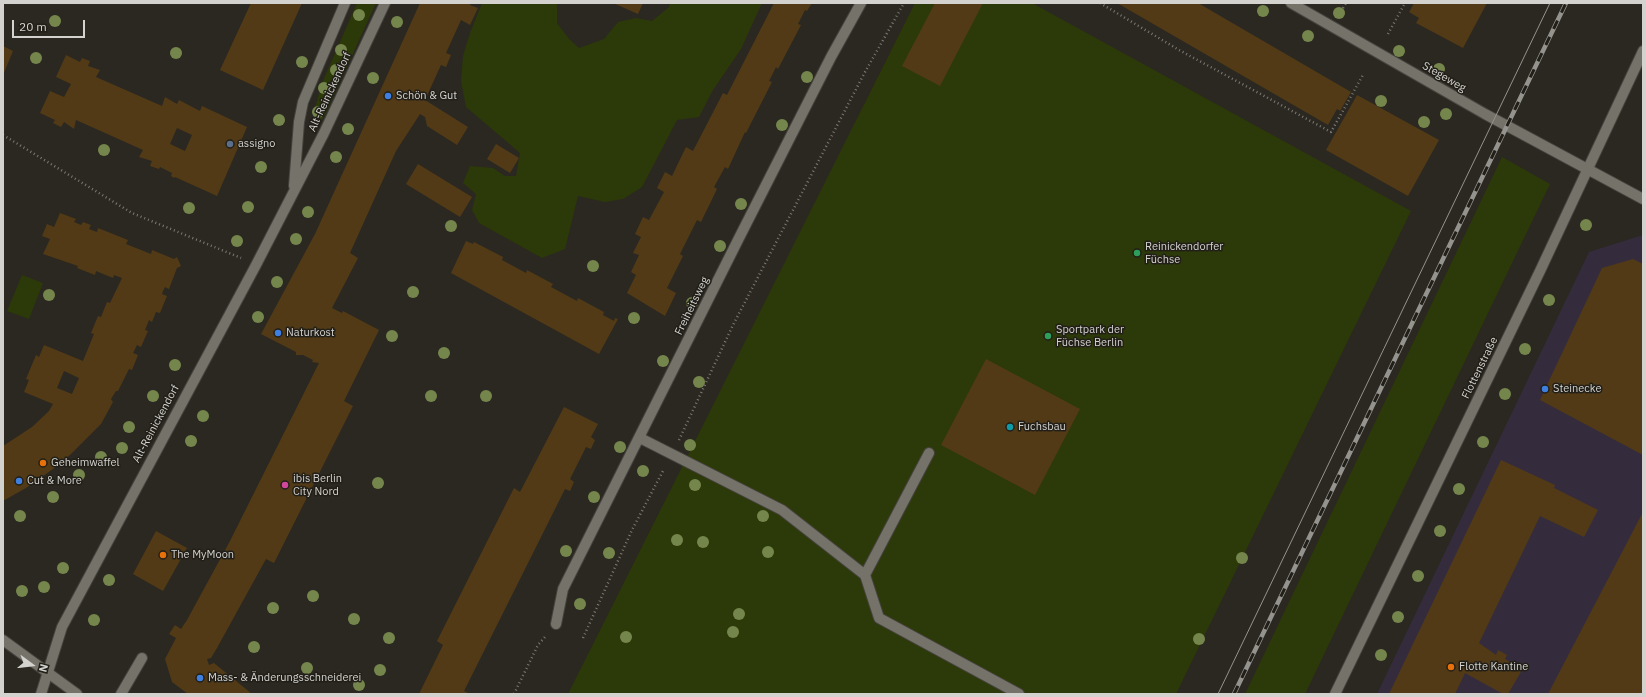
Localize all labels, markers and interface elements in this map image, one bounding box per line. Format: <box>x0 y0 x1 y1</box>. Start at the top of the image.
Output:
scale bar <box>14 12 87 38</box>
text: 20 m <box>19 19 47 34</box>
street label: Alt-Reinickendorf <box>306 50 354 134</box>
street label: Stegeweg <box>1420 59 1468 95</box>
place label: Schön & Gut <box>396 89 457 103</box>
marker: Schön & Gut <box>383 91 393 101</box>
place label: assigno <box>238 137 275 151</box>
marker: assigno <box>225 139 235 149</box>
place label: Reinickendorfer Füchse <box>1145 240 1223 266</box>
marker: Reinickendorfer Füchse <box>1132 248 1142 258</box>
street label: Freiheitsweg <box>672 275 712 337</box>
place label: Sportpark der Füchse Berlin <box>1056 323 1124 349</box>
place label: Naturkost <box>286 326 335 340</box>
marker: Naturkost <box>273 328 283 338</box>
marker: Sportpark der Füchse Berlin <box>1043 331 1053 341</box>
street label: Flottenstraße <box>1459 335 1501 401</box>
place label: Steinecke <box>1553 382 1601 396</box>
street label: Alt-Reinickendorf <box>130 383 182 465</box>
marker: Steinecke <box>1540 384 1550 394</box>
place label: Fuchsbau <box>1018 420 1066 434</box>
marker: Fuchsbau <box>1005 422 1015 432</box>
place label: Geheimwaffel <box>51 456 120 470</box>
marker: Geheimwaffel <box>38 458 48 468</box>
place label: ibis Berlin City Nord <box>293 472 342 498</box>
place label: Cut & More <box>27 474 82 488</box>
marker: Cut & More <box>14 476 24 486</box>
marker: ibis Berlin City Nord <box>280 480 290 490</box>
place label: The MyMoon <box>171 548 234 562</box>
marker: The MyMoon <box>158 550 168 560</box>
north arrow <box>12 645 52 685</box>
place label: Flotte Kantine <box>1459 660 1528 674</box>
text: N <box>36 662 51 674</box>
marker: Flotte Kantine <box>1446 662 1456 672</box>
place label: Mass- & Änderungsschneiderei <box>208 671 361 685</box>
marker: Mass- & Änderungsschneiderei <box>195 673 205 683</box>

